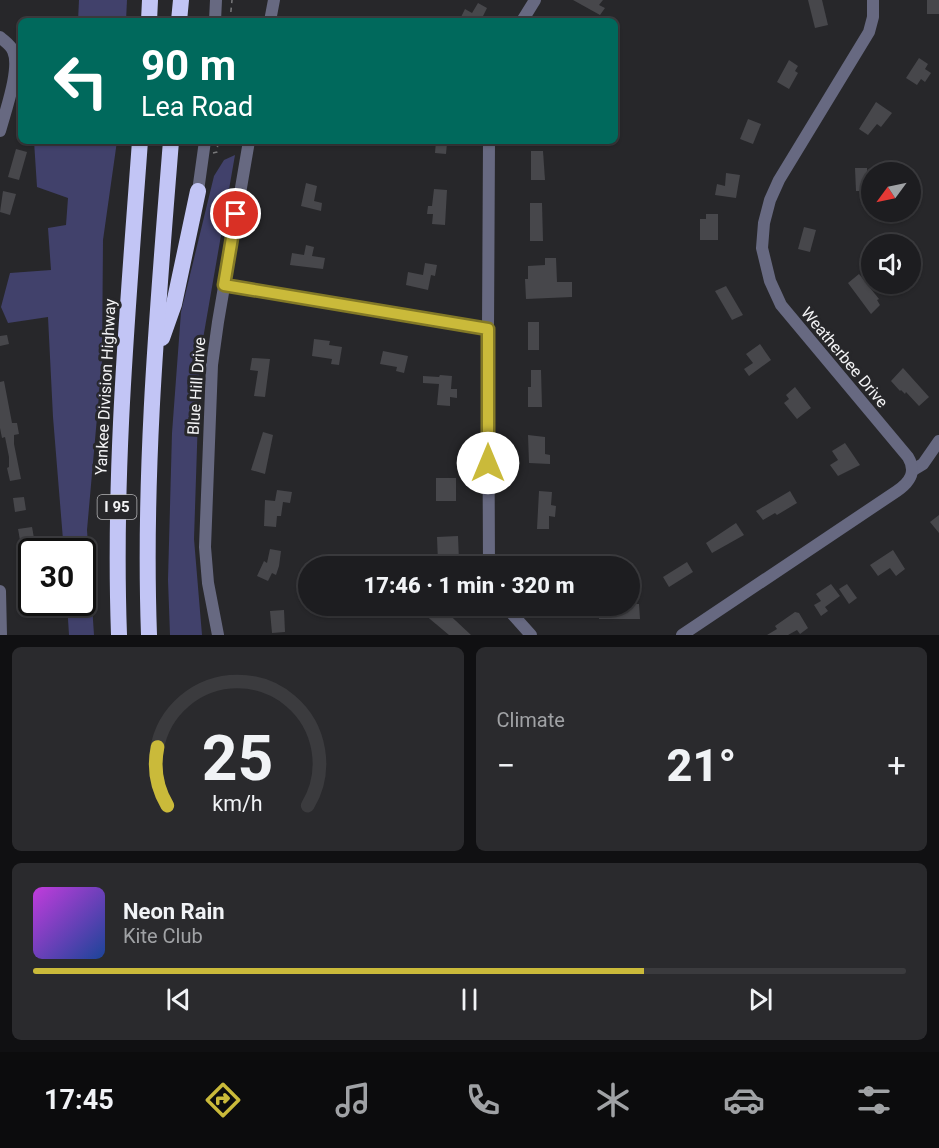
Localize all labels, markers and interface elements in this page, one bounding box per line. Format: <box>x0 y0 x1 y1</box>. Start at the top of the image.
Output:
text: 90 m <box>141 41 236 90</box>
icon: left <box>42 42 120 120</box>
text: Lea Road <box>141 91 253 123</box>
north arrow <box>861 162 921 222</box>
map controls <box>861 162 921 294</box>
pin <box>210 188 261 239</box>
icon: arrive <box>219 197 252 230</box>
button: sound <box>861 234 921 294</box>
street label: Yankee Division Highway <box>91 298 120 476</box>
street label: Weatherbee Drive <box>797 303 892 411</box>
street label: Blue Hill Drive <box>184 336 209 436</box>
position arrow <box>456 431 520 495</box>
road number: I 95 <box>98 495 136 519</box>
speed limit sign: 30 <box>18 538 96 616</box>
text: 17:46 · 1 min · 320 m <box>364 573 574 598</box>
text: Climate <box>497 708 565 732</box>
text: 25 <box>202 722 274 795</box>
text: 21° <box>667 739 736 792</box>
text: − <box>497 746 515 785</box>
text: + <box>887 746 906 785</box>
text: km/h <box>213 791 263 816</box>
text: Neon Rain <box>123 899 225 924</box>
text: Kite Club <box>123 924 203 948</box>
icon: previous <box>162 983 195 1016</box>
icon: pause <box>453 983 486 1016</box>
icon: next <box>744 983 777 1016</box>
icon: directions <box>202 1079 244 1121</box>
icon: music <box>332 1079 374 1121</box>
icon: phone <box>462 1079 504 1121</box>
icon: climate <box>592 1079 634 1121</box>
icon: car <box>723 1079 765 1121</box>
icon: filters <box>853 1079 895 1121</box>
text: 17:45 <box>44 1084 114 1116</box>

